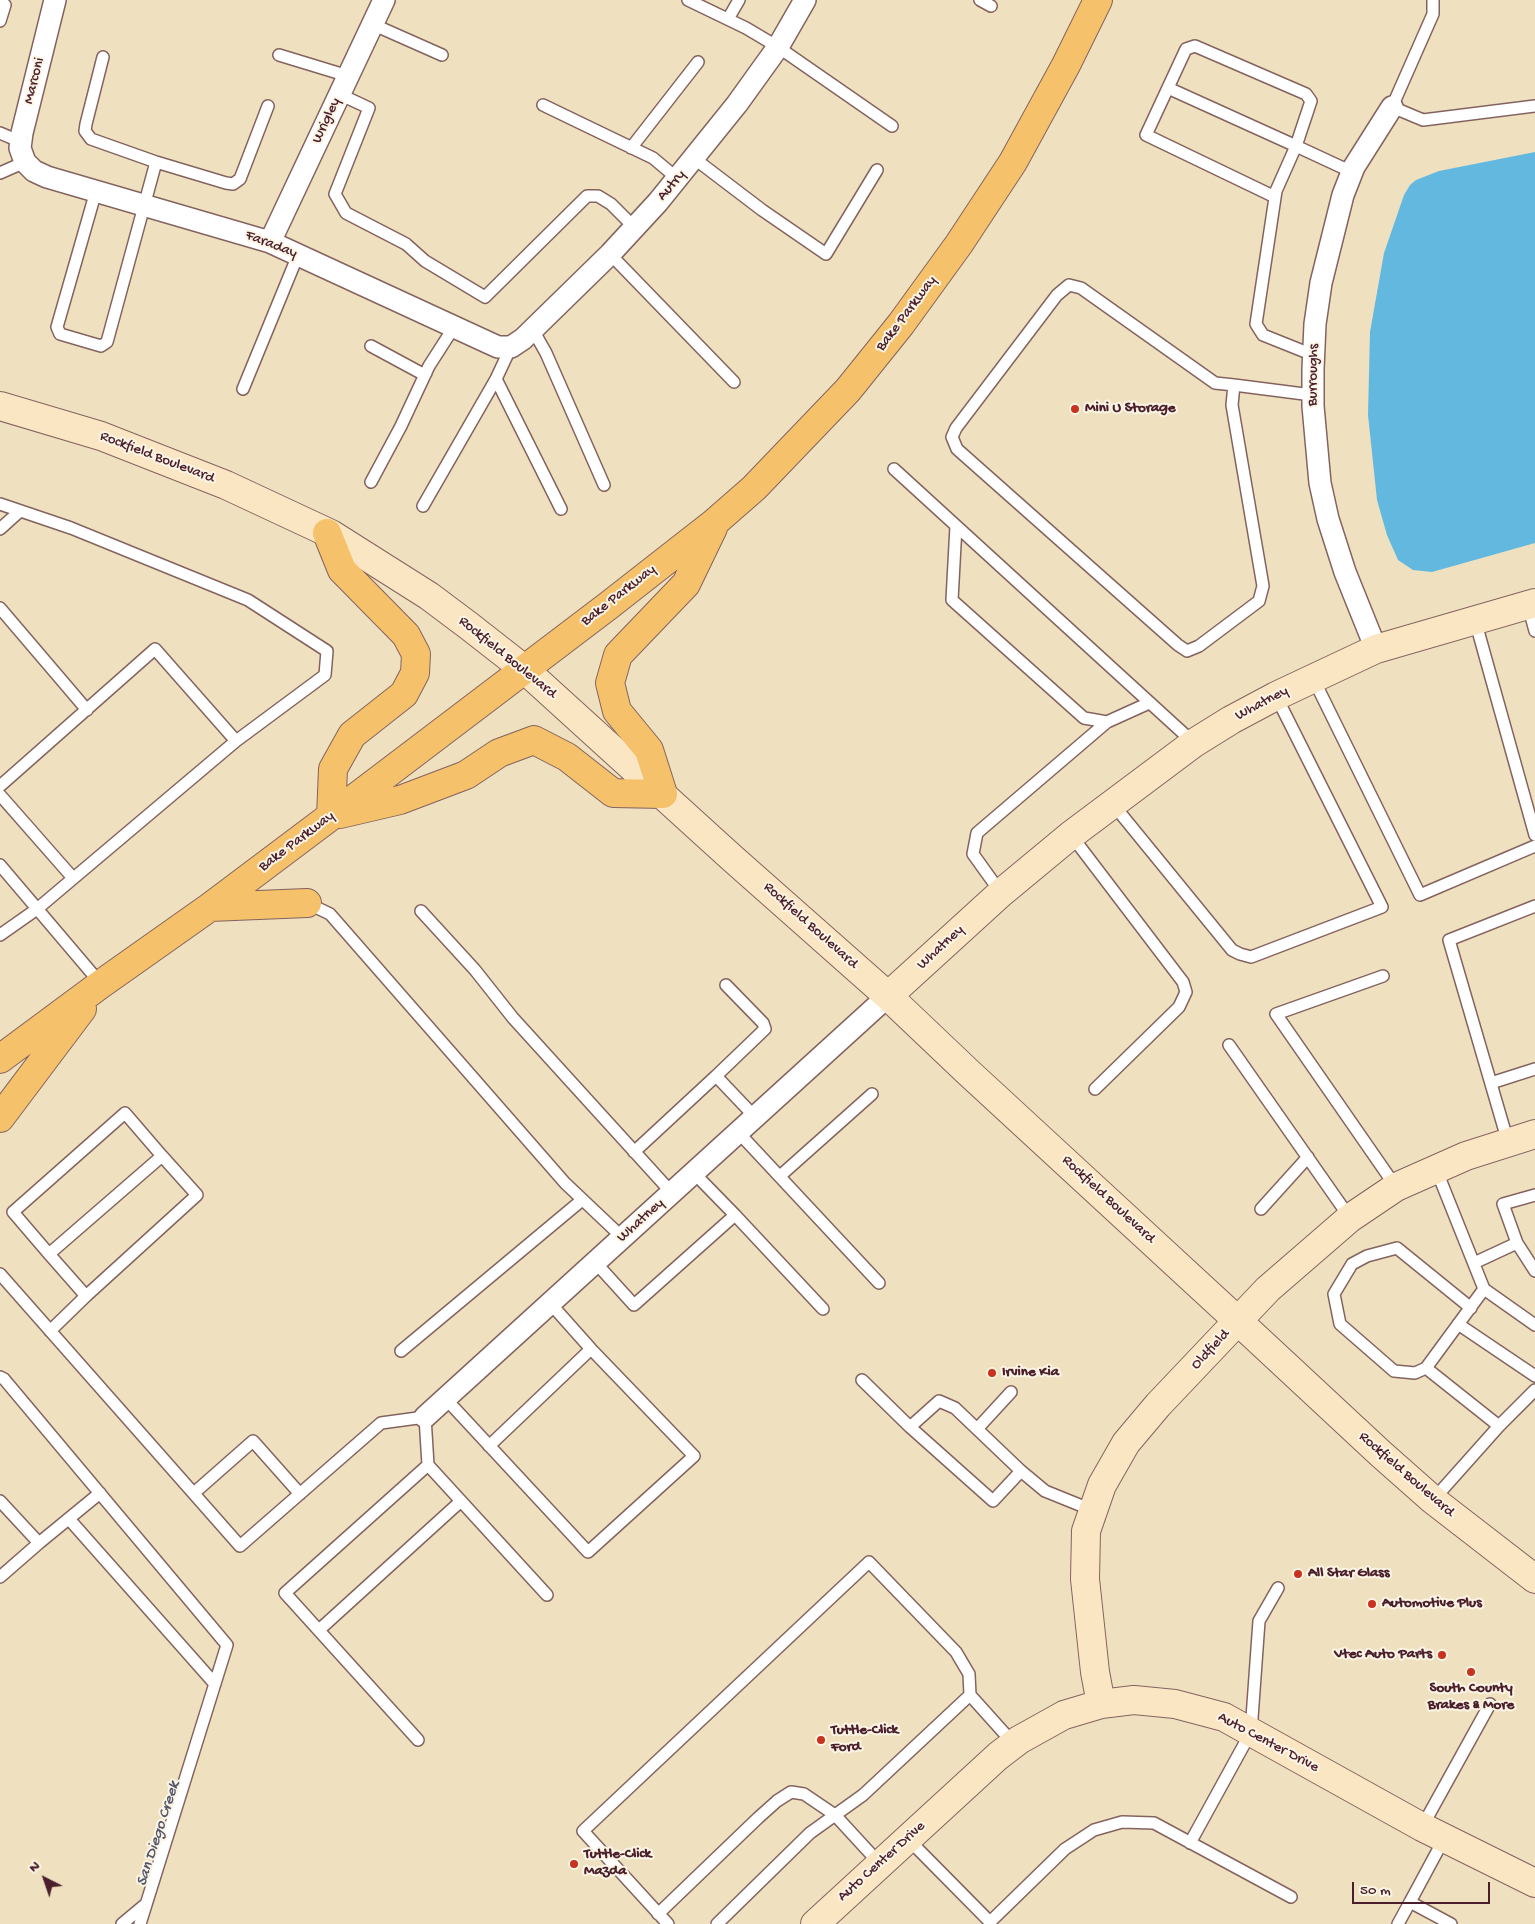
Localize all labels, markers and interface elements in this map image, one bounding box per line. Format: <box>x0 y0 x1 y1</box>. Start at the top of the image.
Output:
street label: Marconi <box>21 56 49 106</box>
street label: Wrigley <box>309 95 345 147</box>
street label: Autry <box>654 167 690 205</box>
street label: Faraday <box>242 227 300 263</box>
street label: Bake Parkway <box>873 273 941 355</box>
street label: Burroughs <box>1304 344 1324 406</box>
place label: Mini U Storage <box>1085 400 1176 418</box>
marker: Mini U Storage <box>1069 403 1081 415</box>
street label: Rockfield Boulevard <box>97 428 217 488</box>
street label: Bake Parkway <box>578 561 660 631</box>
street label: Rockfield Boulevard <box>454 613 560 703</box>
street label: Whatney <box>1232 683 1292 725</box>
street label: Bake Parkway <box>256 808 338 876</box>
street label: Rockfield Boulevard <box>759 879 861 973</box>
street label: Whatney <box>914 922 968 974</box>
street label: Rockfield Boulevard <box>1058 1152 1158 1248</box>
street label: Whatney <box>614 1195 668 1247</box>
street label: Oldfield <box>1188 1326 1234 1374</box>
place label: Irvine Kia <box>1002 1364 1059 1382</box>
marker: Irvine Kia <box>986 1367 998 1379</box>
street label: Rockfield Boulevard <box>1354 1428 1458 1522</box>
place label: All Star Glass <box>1308 1565 1389 1583</box>
marker: All Star Glass <box>1292 1568 1304 1580</box>
place label: Automotive Plus <box>1382 1595 1482 1613</box>
marker: Automotive Plus <box>1366 1598 1378 1610</box>
place label: Vtec Auto Parts <box>1334 1646 1432 1664</box>
marker: Vtec Auto Parts <box>1436 1649 1448 1661</box>
marker: South County Brakes & More <box>1465 1666 1477 1678</box>
place label: South County Brakes & More <box>1428 1680 1514 1715</box>
street label: Auto Center Drive <box>1214 1709 1322 1777</box>
place label: Tuttle-Click Ford <box>831 1722 898 1757</box>
marker: Tuttle-Click Ford <box>815 1734 827 1746</box>
water label: San Diego Creek <box>133 1779 185 1889</box>
street label: Auto Center Drive <box>834 1818 930 1906</box>
place label: Tuttle-Click Mazda <box>584 1846 651 1881</box>
north arrow <box>20 1854 70 1904</box>
text: N <box>26 1858 44 1877</box>
marker: Tuttle-Click Mazda <box>568 1858 580 1870</box>
scale bar <box>1355 1872 1492 1904</box>
text: 50 m <box>1360 1882 1391 1900</box>

